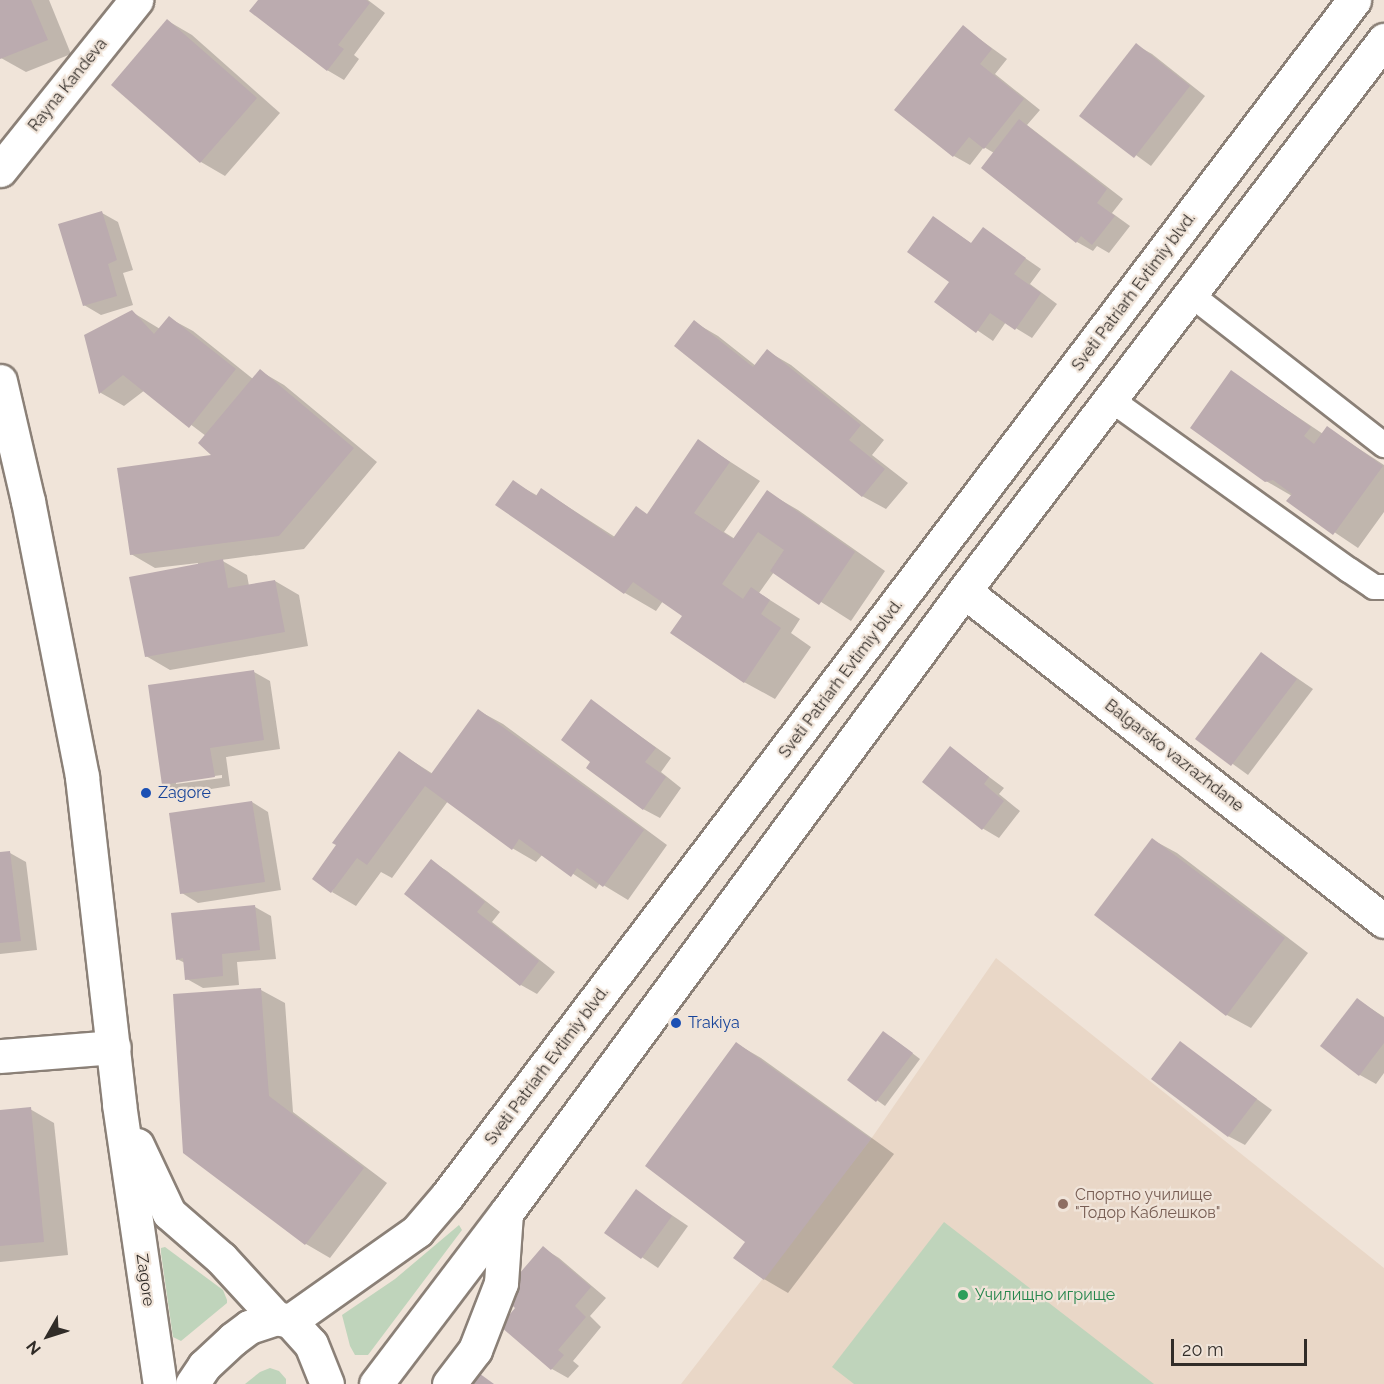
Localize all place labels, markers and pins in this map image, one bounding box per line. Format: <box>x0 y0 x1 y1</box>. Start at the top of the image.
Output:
place label: Zagore <box>158 783 211 803</box>
marker: Zagore <box>139 786 153 800</box>
place label: Trakiya <box>688 1013 740 1033</box>
marker: Trakiya <box>669 1016 683 1030</box>
place label: Спортно училище "Тодор Каблешков" <box>1075 1185 1220 1223</box>
marker: Спортно училище "Тодор Каблешков" <box>1056 1197 1070 1211</box>
place label: Училищно игрище <box>975 1285 1115 1305</box>
marker: Училищно игрище <box>956 1288 970 1302</box>

